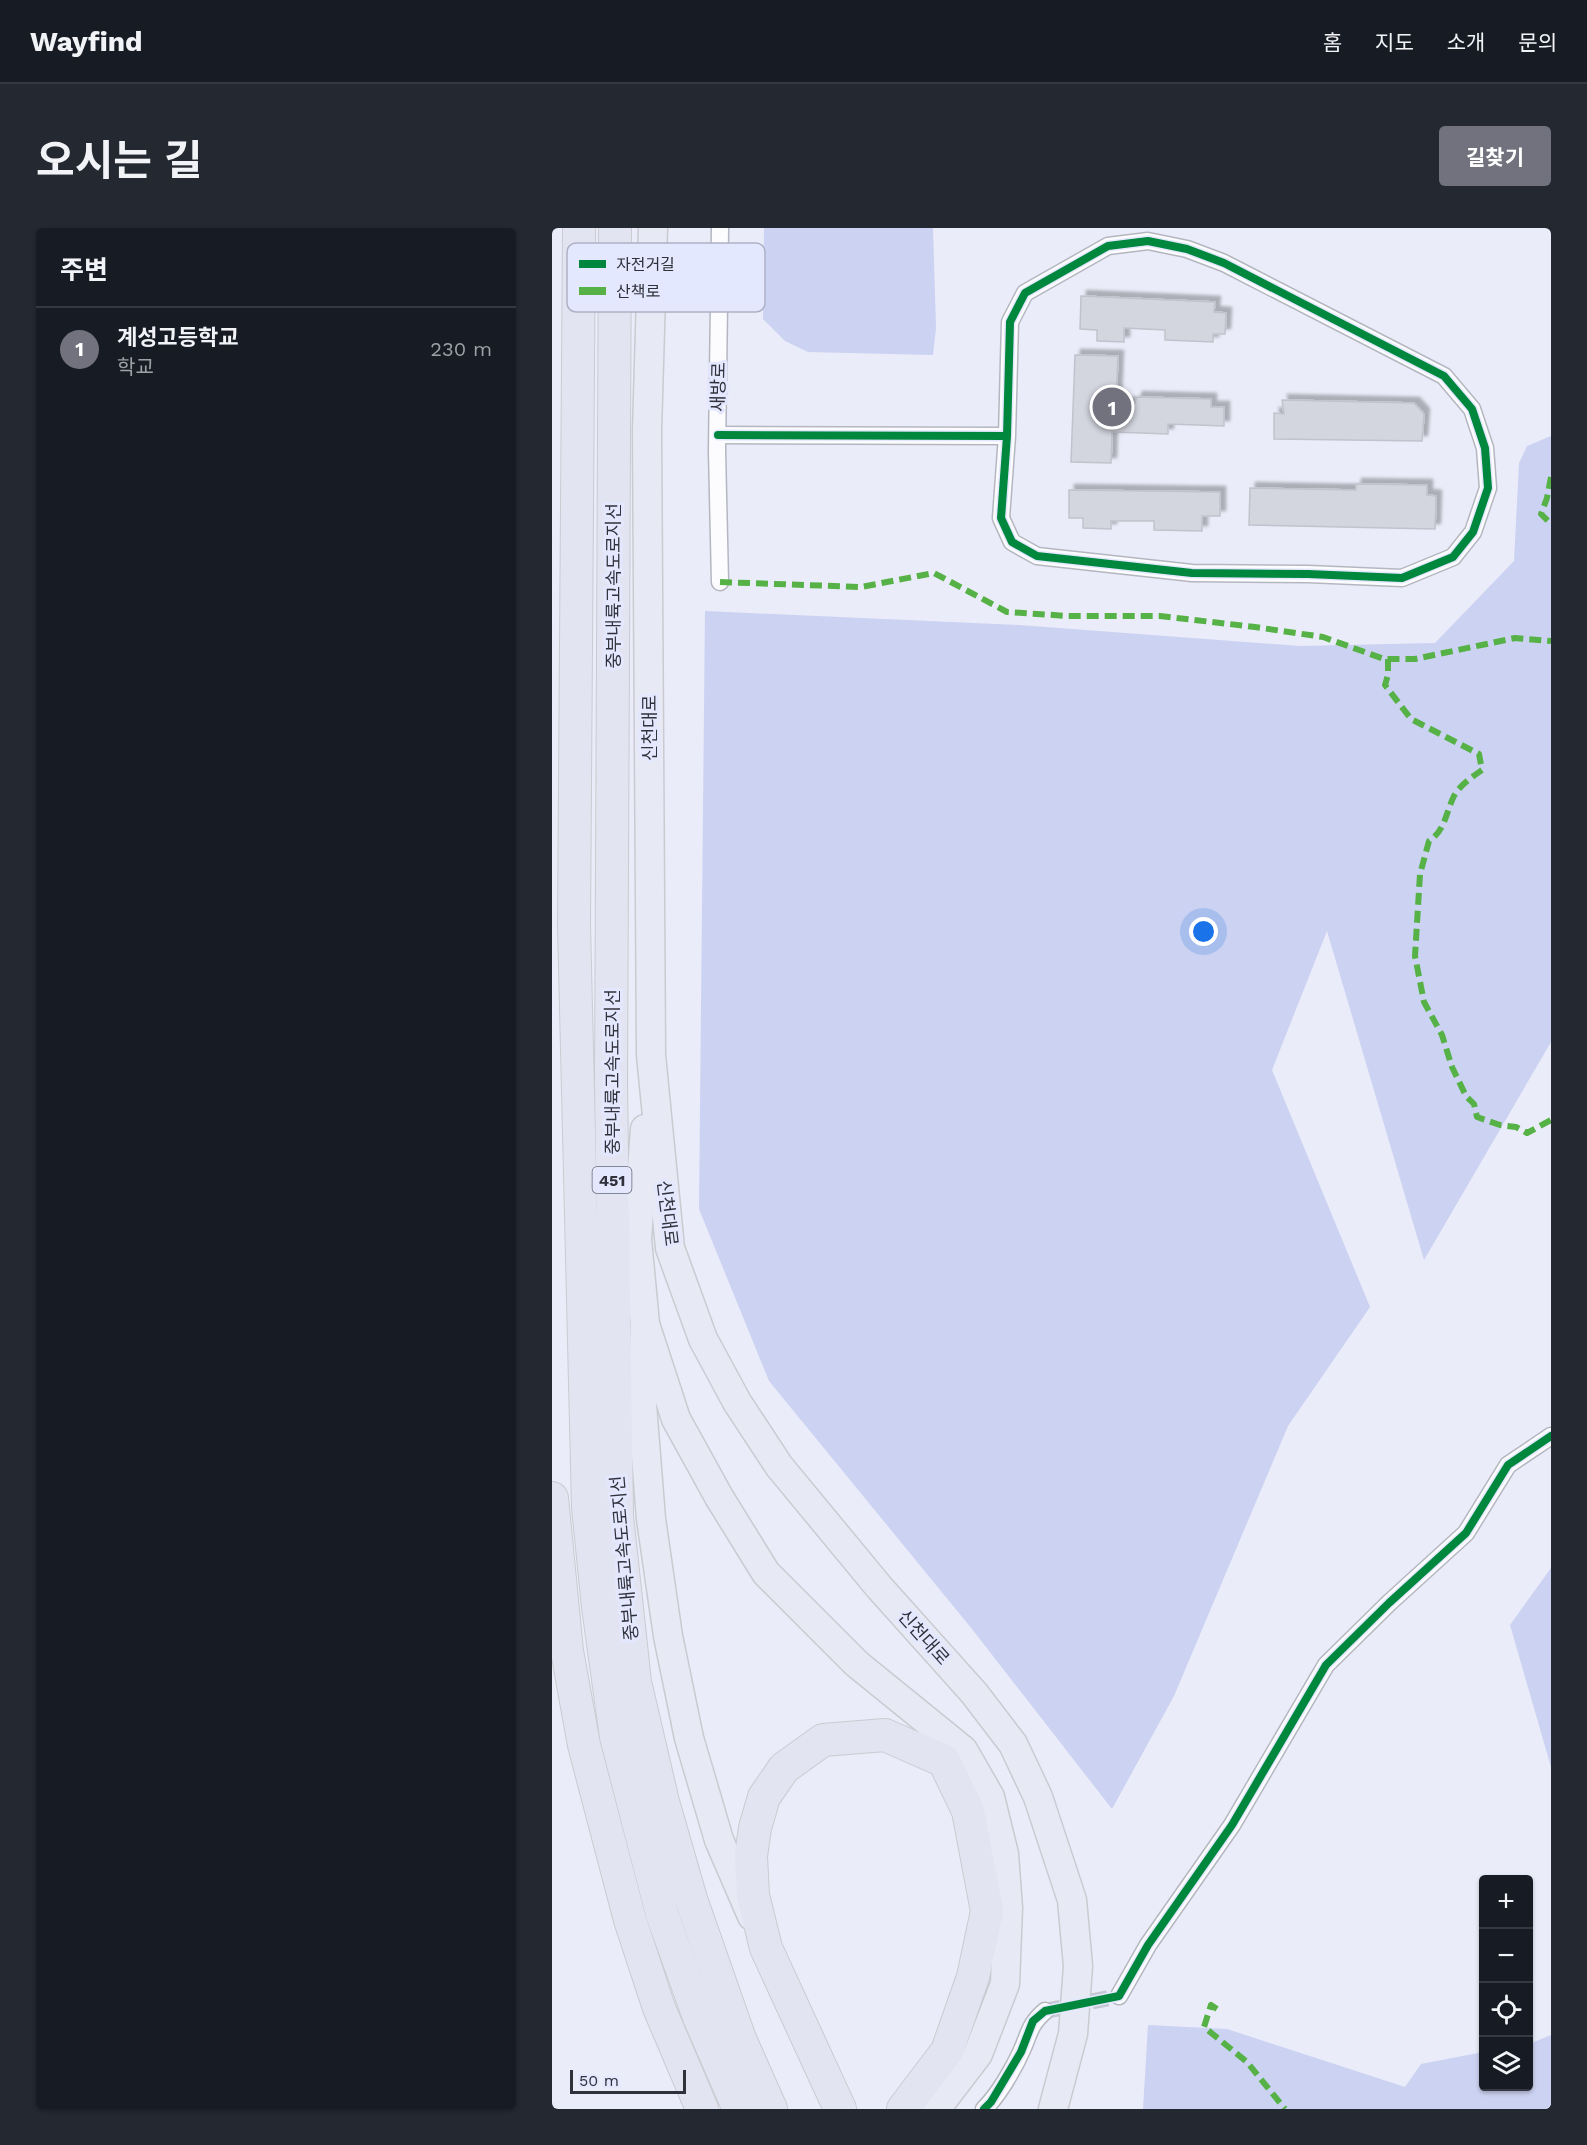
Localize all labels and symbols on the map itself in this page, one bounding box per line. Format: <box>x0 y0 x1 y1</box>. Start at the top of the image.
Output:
legend <box>567 243 765 312</box>
text: 자전거길 <box>616 255 675 274</box>
text: 산책로 <box>616 282 660 301</box>
street label: 새방로 <box>707 362 729 412</box>
pin: 1 <box>1092 384 1132 429</box>
street label: 중부내륙고속도로지선 <box>603 503 624 669</box>
street label: 신천대로 <box>639 695 660 761</box>
your location <box>1189 917 1218 946</box>
street label: 중부내륙고속도로지선 <box>602 989 623 1155</box>
road number: 451 <box>592 1167 632 1193</box>
street label: 신천대로 <box>654 1179 682 1247</box>
street label: 중부내륙고속도로지선 <box>606 1475 642 1641</box>
street label: 신천대로 <box>894 1605 954 1669</box>
scale bar <box>570 2067 686 2094</box>

